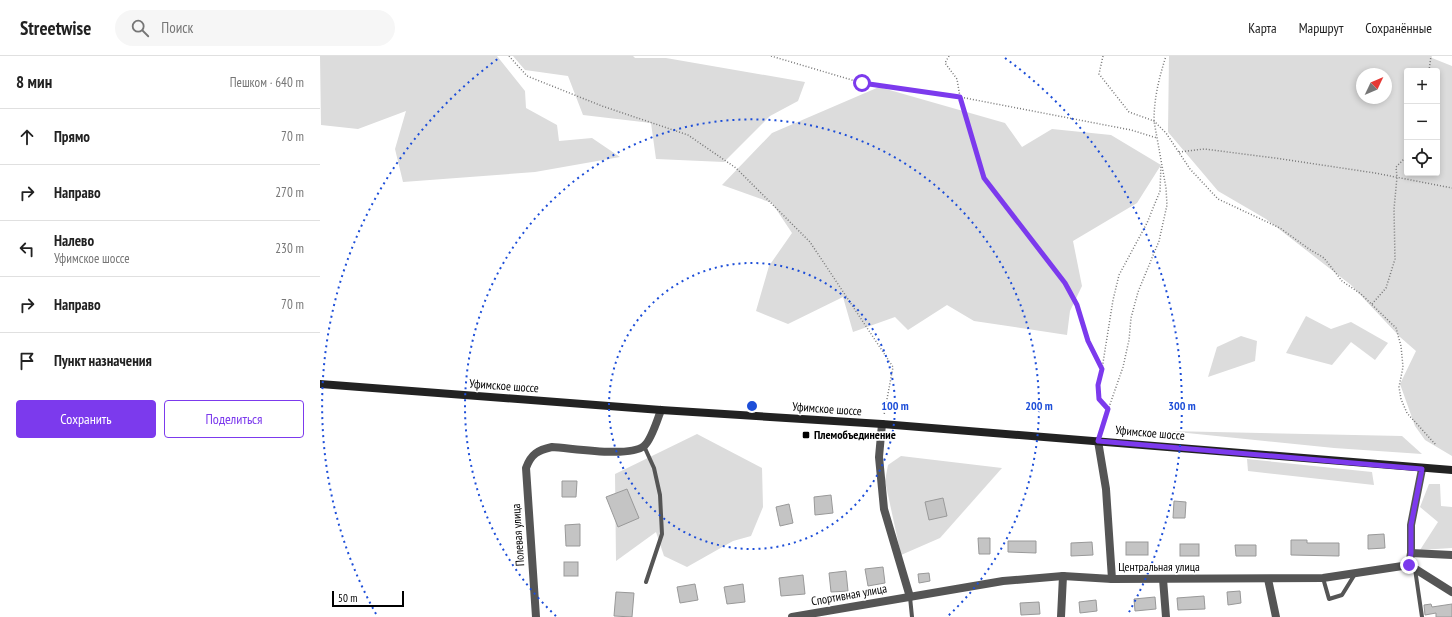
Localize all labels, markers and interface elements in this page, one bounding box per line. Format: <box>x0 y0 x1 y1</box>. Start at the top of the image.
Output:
search box <box>115 10 395 46</box>
text: Streetwise <box>20 16 91 40</box>
icon: search <box>129 17 151 39</box>
text: Поиск <box>161 18 193 37</box>
text: Карта <box>1248 19 1277 37</box>
text: Маршрут <box>1299 19 1343 37</box>
text: Сохранённые <box>1365 19 1432 37</box>
north arrow <box>1356 68 1392 104</box>
map controls <box>1404 68 1440 176</box>
button: + <box>1404 68 1440 104</box>
text: 8 мин <box>16 71 52 93</box>
text: Пешком · 640 m <box>230 74 304 91</box>
route start <box>853 74 871 92</box>
button: − <box>1404 104 1440 140</box>
icon: ahead <box>16 126 38 148</box>
text: Прямо <box>54 127 90 146</box>
text: 70 m <box>281 128 304 145</box>
button: locate <box>1404 140 1440 176</box>
icon: right <box>16 182 38 204</box>
text: Направо <box>54 183 101 202</box>
text: 270 m <box>275 184 304 201</box>
text: Налево <box>54 231 94 250</box>
icon: left <box>16 238 38 260</box>
text: 230 m <box>275 240 304 257</box>
text: Уфимское шоссе <box>54 250 130 267</box>
icon: right <box>16 294 38 316</box>
text: Направо <box>54 295 101 314</box>
text: 70 m <box>281 296 304 313</box>
icon: arrive <box>16 350 38 372</box>
text: Пункт назначения <box>54 351 152 370</box>
street label: Уфимское шоссе <box>469 376 539 395</box>
text: 100 m <box>881 398 909 413</box>
text: 200 m <box>1025 398 1053 413</box>
text: 300 m <box>1168 398 1196 413</box>
centre of rings <box>745 399 759 413</box>
street label: Уфимское шоссе <box>792 399 862 418</box>
button: Сохранить <box>16 400 156 438</box>
button: Поделиться <box>164 400 304 438</box>
street label: Уфимское шоссе <box>1115 422 1185 443</box>
place label: Племобъединение <box>814 427 896 442</box>
marker: Племобъединение <box>801 430 811 440</box>
street label: Полевая улица <box>508 503 527 567</box>
route end <box>1400 556 1418 574</box>
street label: Центральная улица <box>1118 559 1200 574</box>
street label: Спортивная улица <box>810 580 888 609</box>
scale bar <box>332 589 404 608</box>
text: 50 m <box>338 591 357 605</box>

